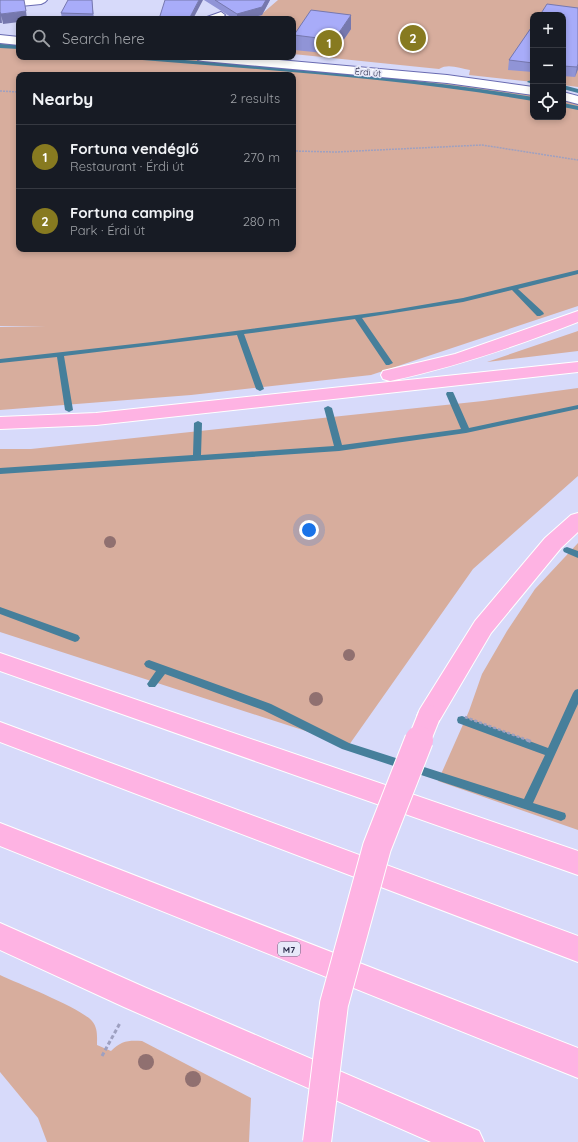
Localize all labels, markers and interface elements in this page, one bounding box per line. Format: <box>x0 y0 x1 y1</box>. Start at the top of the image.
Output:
map controls <box>530 12 566 120</box>
button: + <box>530 12 566 48</box>
search box <box>16 16 296 60</box>
pin: 2 <box>400 23 426 53</box>
icon: search <box>30 27 52 49</box>
pin: 1 <box>316 28 342 58</box>
text: Search here <box>62 29 145 48</box>
button: − <box>530 48 566 84</box>
street label: Érdi út <box>354 65 382 79</box>
button: locate <box>530 84 566 120</box>
text: Nearby <box>32 88 93 109</box>
text: 2 results <box>230 90 280 106</box>
text: Fortuna vendéglő <box>70 139 199 158</box>
text: 1 <box>42 149 48 165</box>
text: 270 m <box>243 149 280 165</box>
text: Restaurant · Érdi út <box>70 158 184 174</box>
text: Fortuna camping <box>70 203 194 222</box>
text: 2 <box>41 213 49 229</box>
text: 280 m <box>243 213 280 229</box>
text: Park · Érdi út <box>70 222 145 238</box>
your location <box>299 520 319 540</box>
road number: M7 <box>278 942 300 956</box>

